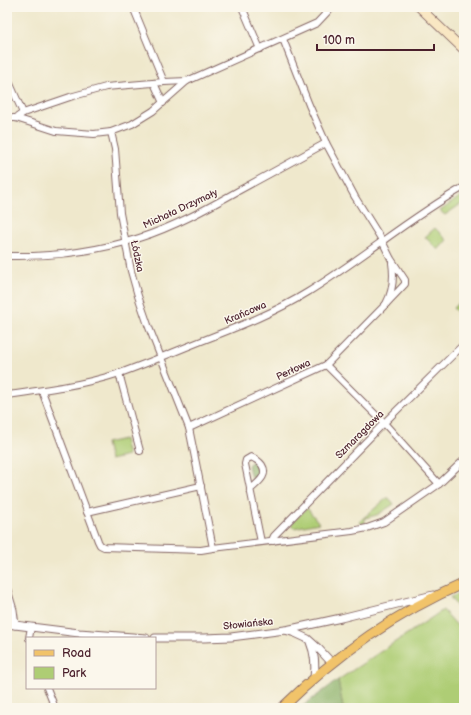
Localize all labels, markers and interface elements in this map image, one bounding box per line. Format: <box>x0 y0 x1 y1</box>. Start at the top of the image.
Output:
scale bar <box>317 26 434 52</box>
text: 100 m <box>323 33 355 48</box>
street label: Michała Drzymały <box>141 186 220 231</box>
street label: Łódzka <box>128 239 146 273</box>
street label: Krańcowa <box>223 299 268 327</box>
street label: Perłowa <box>274 357 313 383</box>
street label: Szmaragdowa <box>333 408 387 461</box>
street label: Słowiańska <box>223 615 274 633</box>
legend <box>26 637 156 689</box>
text: Road <box>62 646 91 661</box>
text: Park <box>62 666 86 681</box>

